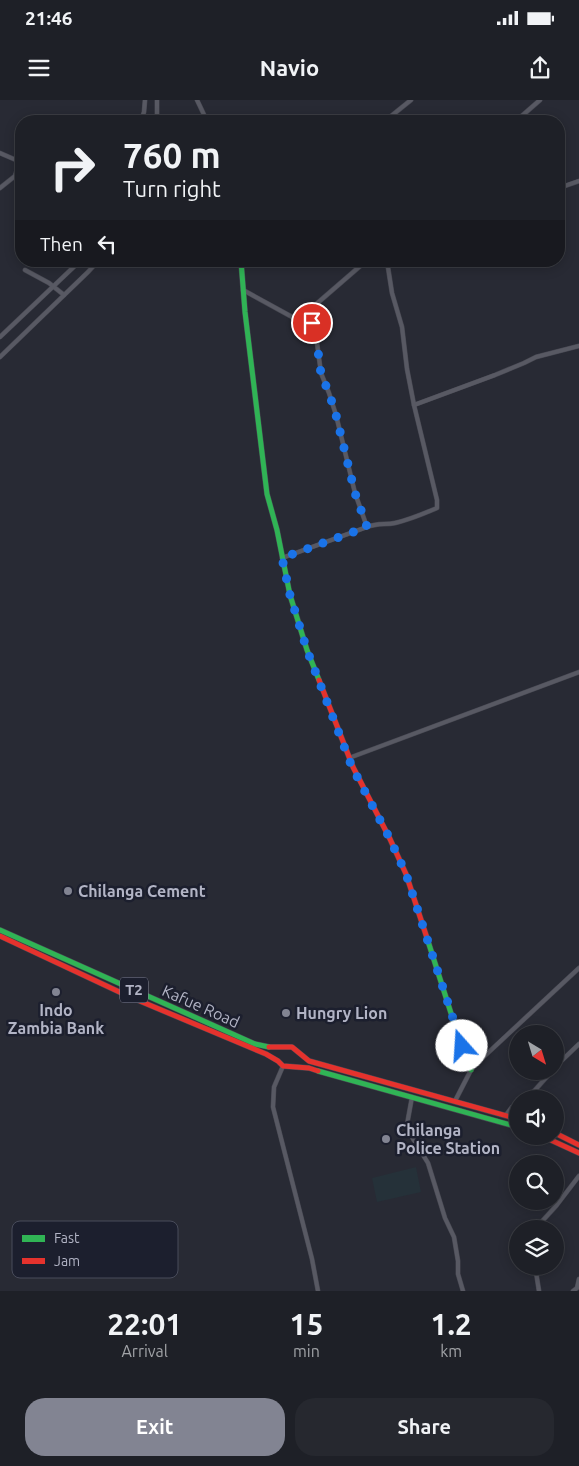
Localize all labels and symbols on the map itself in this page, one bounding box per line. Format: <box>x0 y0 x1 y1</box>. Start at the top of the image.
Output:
pin <box>291 302 333 344</box>
place label: Chilanga Cement <box>78 882 206 900</box>
marker: Chilanga Cement <box>62 885 74 897</box>
road number: T2 <box>120 978 148 1002</box>
street label: Kafue Road <box>160 981 242 1031</box>
marker: Indo Zambia Bank <box>50 986 62 998</box>
place label: Indo Zambia Bank <box>8 1001 104 1037</box>
place label: Hungry Lion <box>296 1004 387 1022</box>
marker: Hungry Lion <box>280 1007 292 1019</box>
position arrow <box>435 1019 487 1071</box>
north arrow <box>509 1025 564 1080</box>
place label: Chilanga Police Station <box>396 1121 500 1157</box>
marker: Chilanga Police Station <box>380 1133 392 1145</box>
legend <box>12 1221 178 1278</box>
text: Fast <box>54 1230 80 1246</box>
text: Jam <box>54 1253 80 1269</box>

